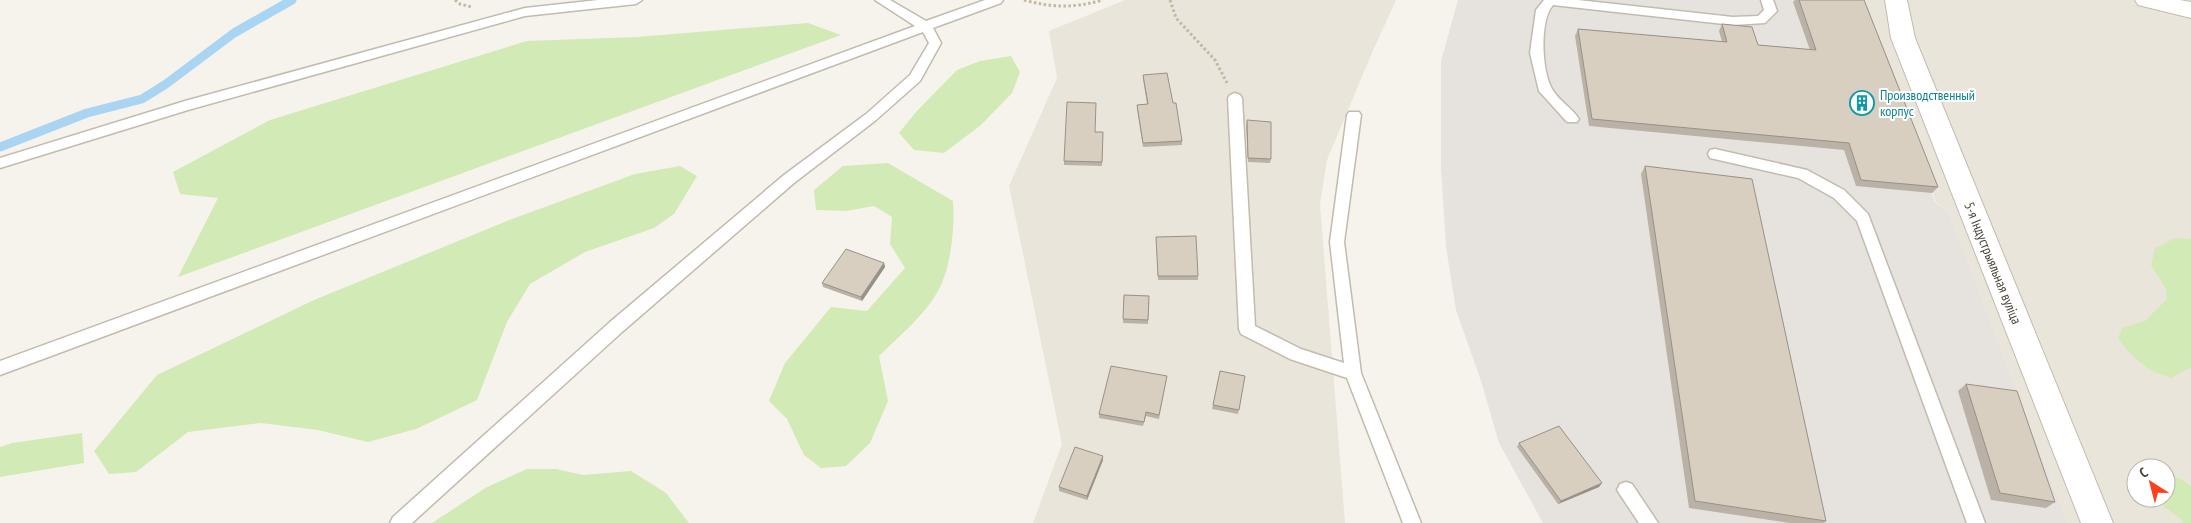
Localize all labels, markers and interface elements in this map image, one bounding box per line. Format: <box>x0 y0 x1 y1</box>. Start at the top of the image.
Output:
place label: Производственный корпус <box>1880 86 1975 120</box>
building icon: Производственный корпус <box>1849 90 1875 116</box>
street label: 5-я Індустрыяльная вуліца <box>1960 199 2026 327</box>
north arrow <box>2126 458 2176 508</box>
text: С <box>2135 463 2152 482</box>

